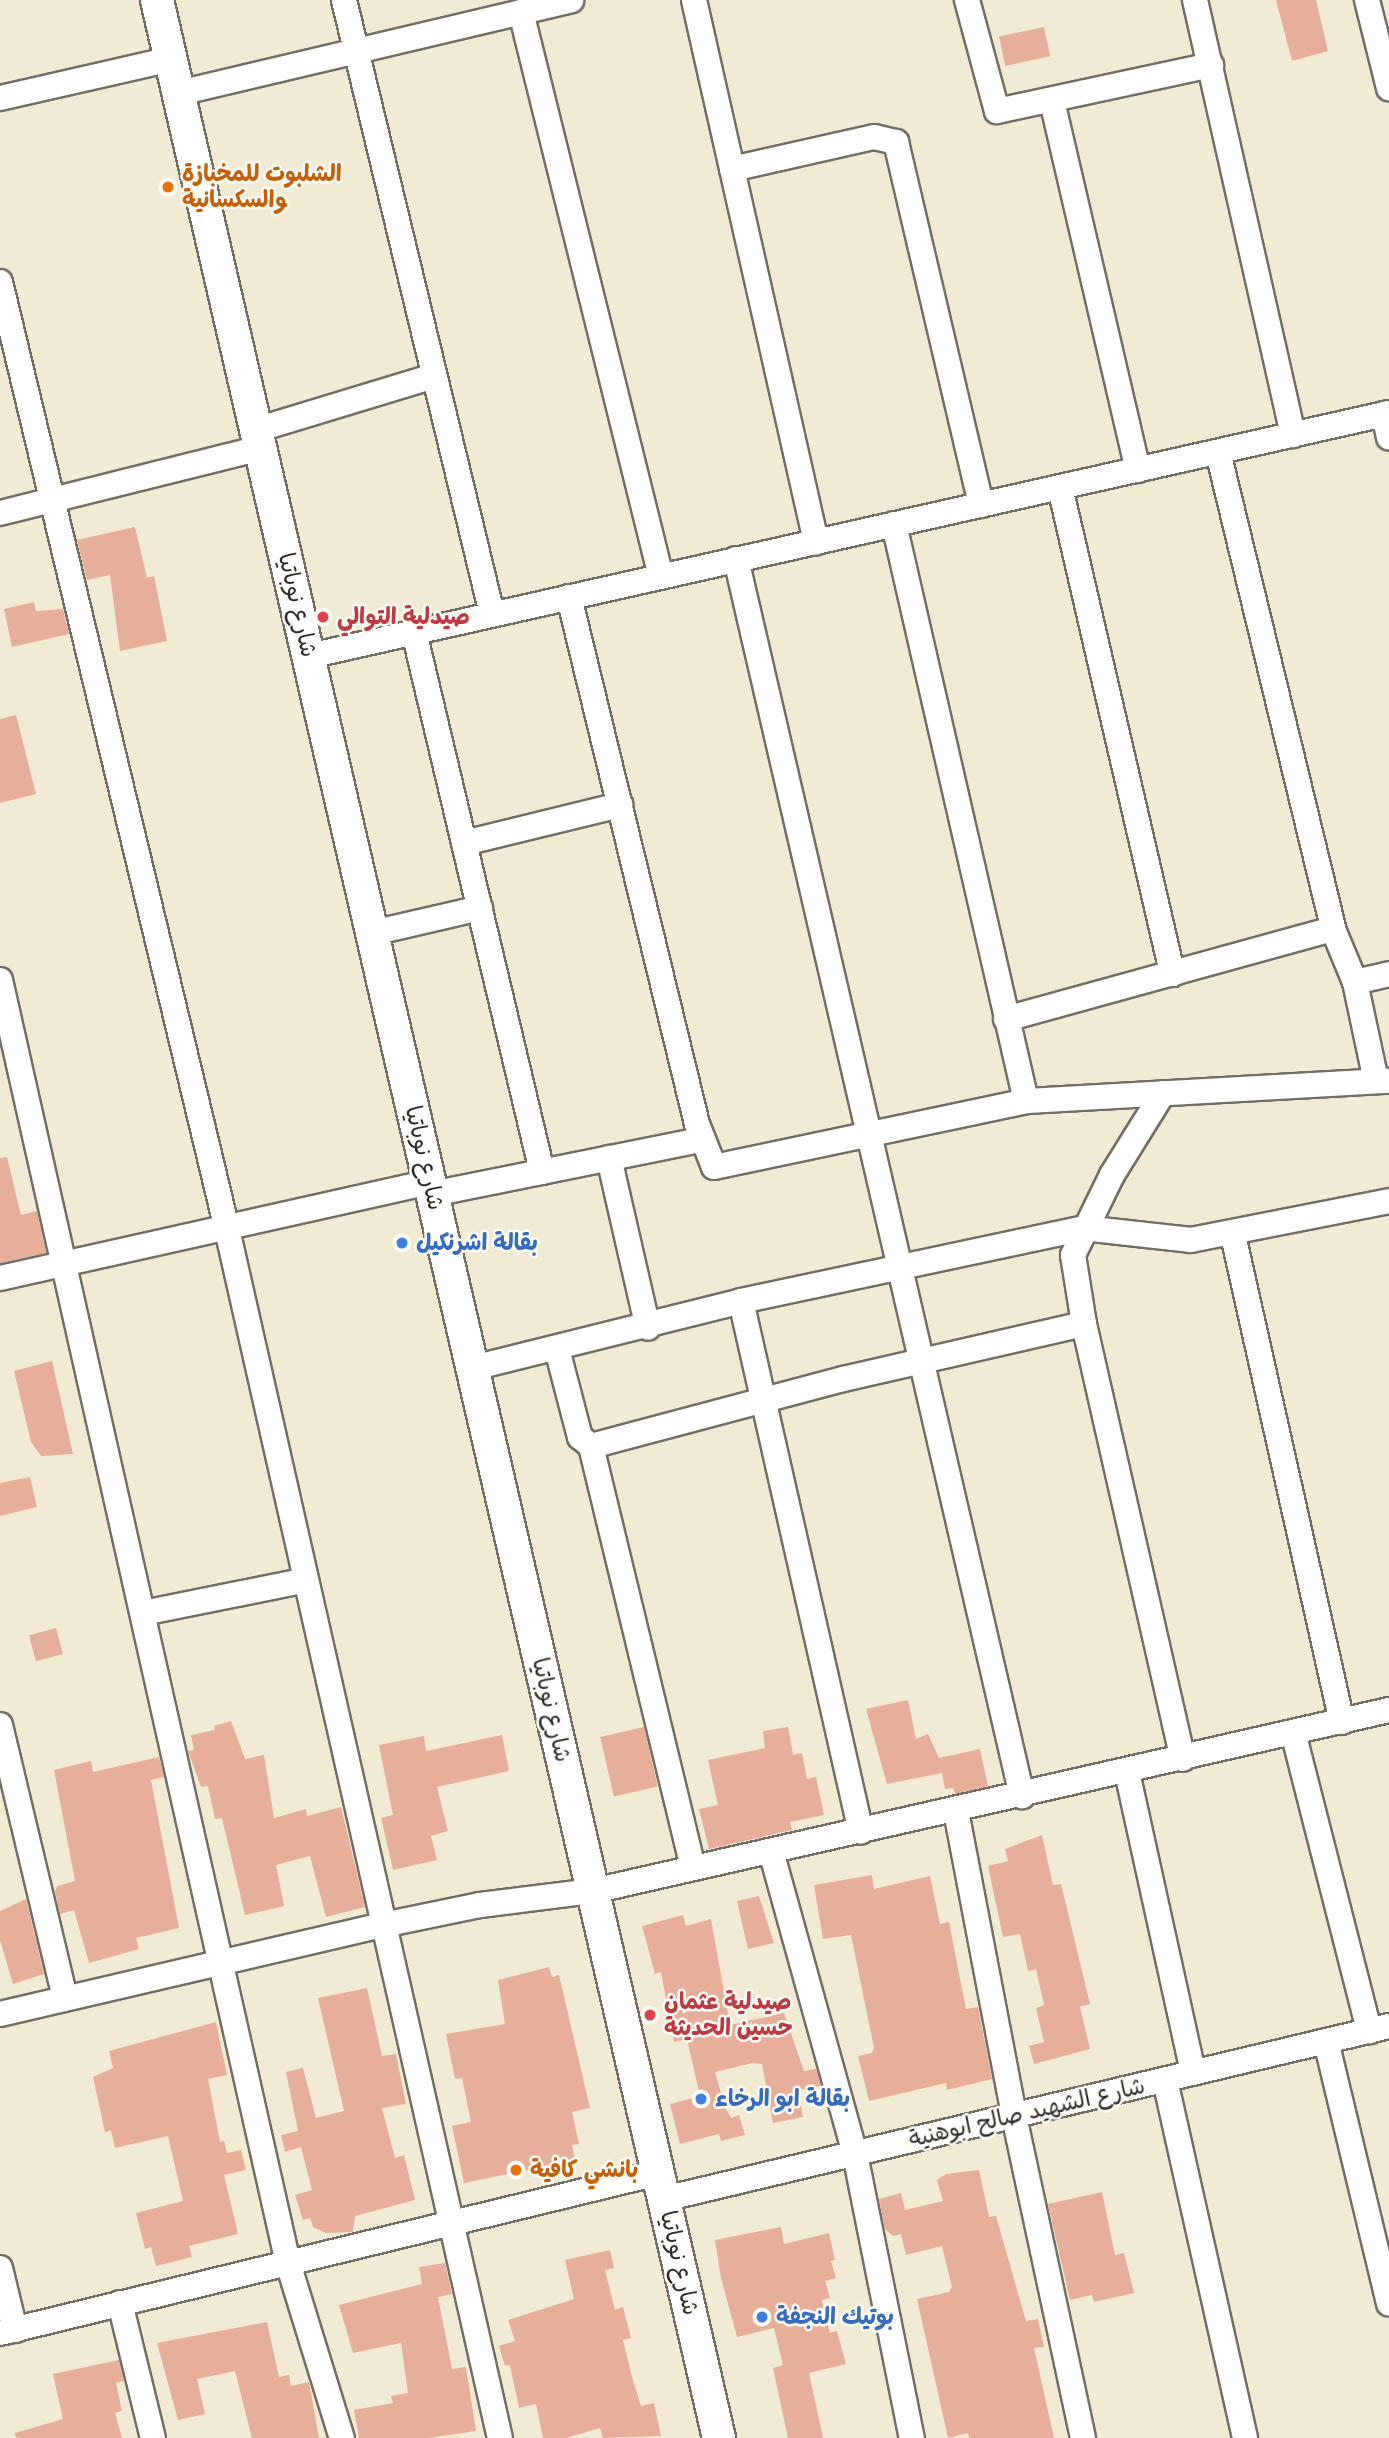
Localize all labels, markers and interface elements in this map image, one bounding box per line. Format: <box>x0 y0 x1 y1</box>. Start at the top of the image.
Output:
place label: الشلبوت للمخبازة والسكسانية <box>182 160 342 214</box>
marker: الشلبوت للمخبازة والسكسانية <box>160 179 176 195</box>
street label: شارع نوباتيا <box>272 550 322 660</box>
place label: صيدلية التوالي <box>337 603 470 631</box>
marker: صيدلية التوالي <box>315 609 331 625</box>
street label: شارع نوباتيا <box>399 1103 449 1213</box>
place label: بقالة اشرنكيل <box>416 1229 538 1257</box>
marker: بقالة اشرنكيل <box>394 1235 410 1251</box>
street label: شارع نوباتيا <box>526 1655 576 1765</box>
place label: صيدلية عثمان حسين الحديثة <box>664 1988 793 2042</box>
marker: صيدلية عثمان حسين الحديثة <box>642 2007 658 2023</box>
street label: شارع الشهيد صالح ابوهنية <box>906 2072 1148 2154</box>
place label: بقالة ابو الرخاء <box>715 2085 850 2113</box>
marker: بقالة ابو الرخاء <box>693 2091 709 2107</box>
place label: بانشي كافية <box>530 2156 638 2184</box>
marker: بانشي كافية <box>508 2162 524 2178</box>
street label: شارع نوباتيا <box>654 2208 704 2318</box>
place label: بوتيك النجفة <box>776 2303 894 2331</box>
marker: بوتيك النجفة <box>754 2309 770 2325</box>

